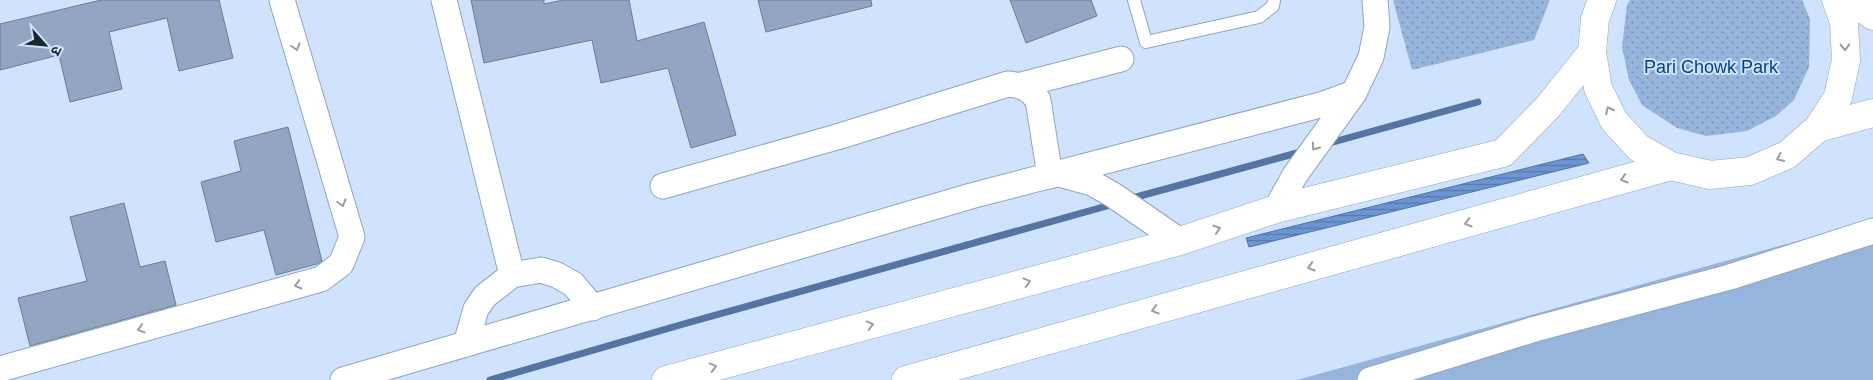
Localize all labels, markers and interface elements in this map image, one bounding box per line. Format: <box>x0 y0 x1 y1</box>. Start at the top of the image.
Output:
north arrow <box>20 20 70 70</box>
one-way arrow <box>291 42 301 50</box>
text: उ <box>47 44 66 59</box>
one-way arrow <box>1840 44 1851 52</box>
park label: Pari Chowk Park <box>1644 57 1779 77</box>
one-way arrow <box>1605 107 1615 116</box>
one-way arrow <box>1312 142 1321 151</box>
one-way arrow <box>1776 152 1785 163</box>
one-way arrow <box>1620 173 1629 184</box>
one-way arrow <box>336 198 346 206</box>
one-way arrow <box>1464 217 1472 227</box>
one-way arrow <box>1212 224 1221 234</box>
one-way arrow <box>1308 261 1316 271</box>
one-way arrow <box>1023 277 1031 288</box>
one-way arrow <box>294 280 302 290</box>
one-way arrow <box>1151 305 1159 315</box>
one-way arrow <box>866 320 874 330</box>
one-way arrow <box>138 324 146 334</box>
one-way arrow <box>709 363 717 373</box>

